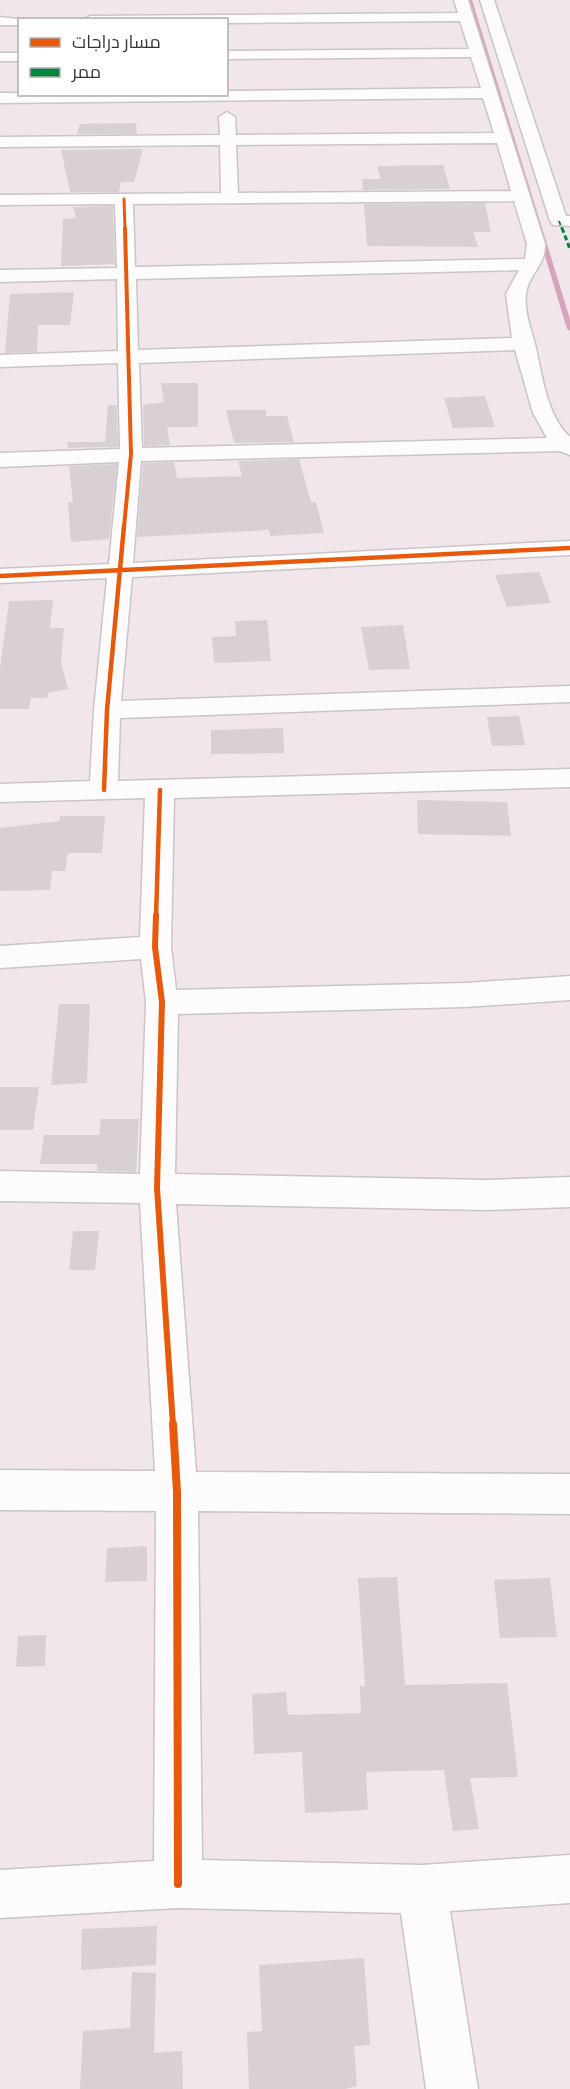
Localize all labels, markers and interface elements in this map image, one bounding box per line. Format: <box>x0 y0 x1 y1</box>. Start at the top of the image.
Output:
legend <box>18 18 228 96</box>
text: مسار دراجات <box>72 30 161 53</box>
text: ممر <box>71 60 101 83</box>

